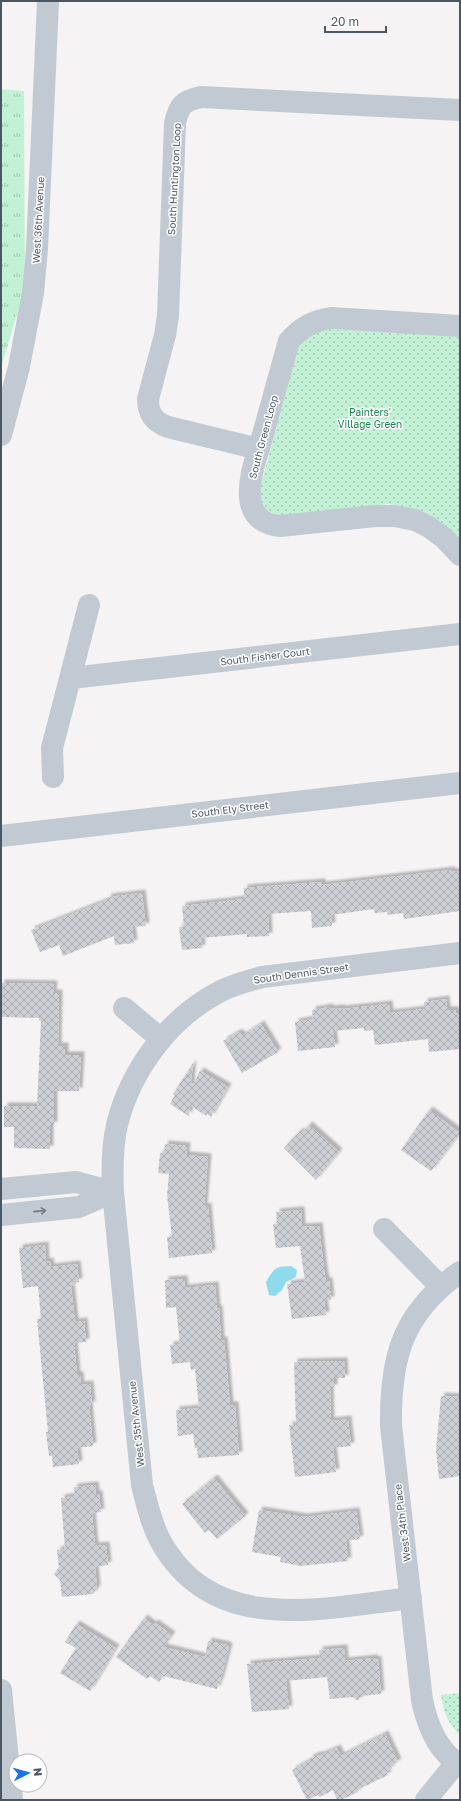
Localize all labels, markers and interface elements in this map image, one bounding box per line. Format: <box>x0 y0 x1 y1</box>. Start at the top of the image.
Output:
scale bar <box>325 8 386 34</box>
text: 20 m <box>331 14 359 29</box>
street label: South Huntington Loop <box>165 123 183 235</box>
street label: West 36th Avenue <box>30 176 46 264</box>
street label: South Green Loop <box>246 394 280 480</box>
park label: Painters' Village Green <box>338 406 402 430</box>
street label: South Fisher Court <box>219 645 311 667</box>
street label: South Ely Street <box>191 798 269 820</box>
street label: South Dennis Street <box>252 960 350 986</box>
one-way arrow <box>33 1208 46 1215</box>
street label: West 35th Avenue <box>125 1380 146 1468</box>
street label: West 34th Place <box>391 1483 413 1562</box>
north arrow <box>8 1753 48 1793</box>
text: N <box>32 1767 45 1777</box>

